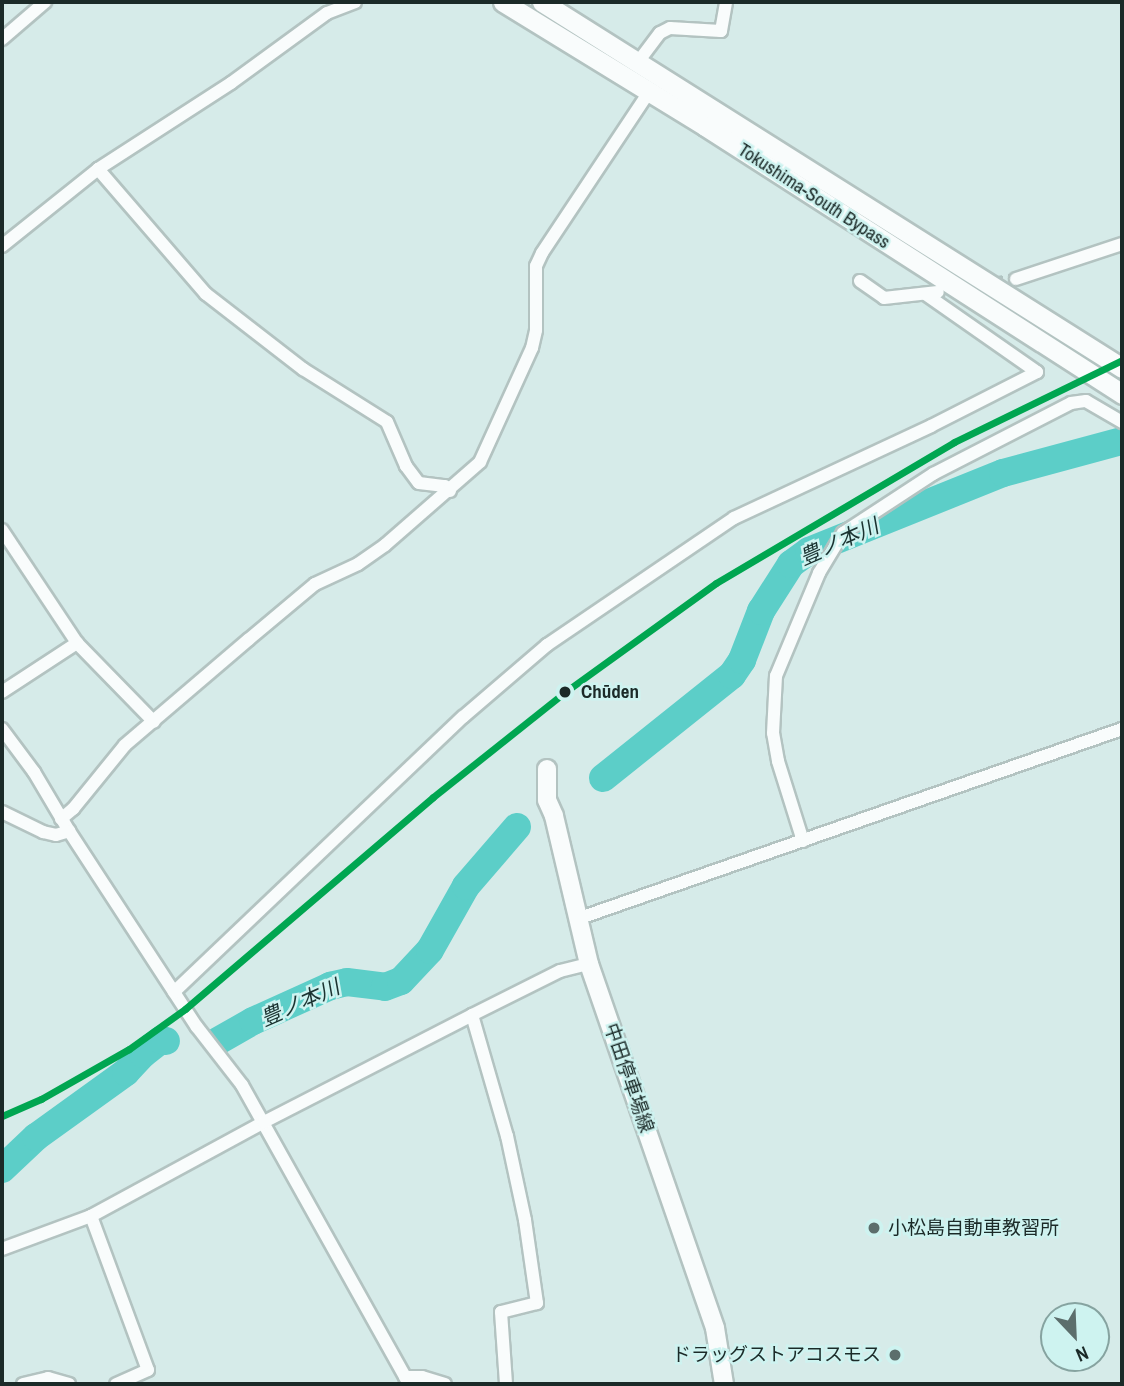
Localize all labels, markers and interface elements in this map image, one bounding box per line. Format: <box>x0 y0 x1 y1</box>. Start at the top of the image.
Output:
street label: Tokushima-South Bypass <box>734 138 894 254</box>
water label: 豊ノ本川 <box>796 513 882 571</box>
place label: Chūden <box>581 681 639 703</box>
marker: Chūden <box>555 682 575 702</box>
water label: 豊ノ本川 <box>257 974 343 1032</box>
street label: 中田停車場線 <box>600 1020 658 1136</box>
place label: 小松島自動車教習所 <box>888 1217 1059 1239</box>
marker: 小松島自動車教習所 <box>866 1220 882 1236</box>
north arrow <box>1040 1302 1110 1372</box>
text: N <box>1072 1340 1093 1369</box>
place label: ドラッグストアコスモス <box>672 1344 881 1366</box>
marker: ドラッグストアコスモス <box>887 1347 903 1363</box>

